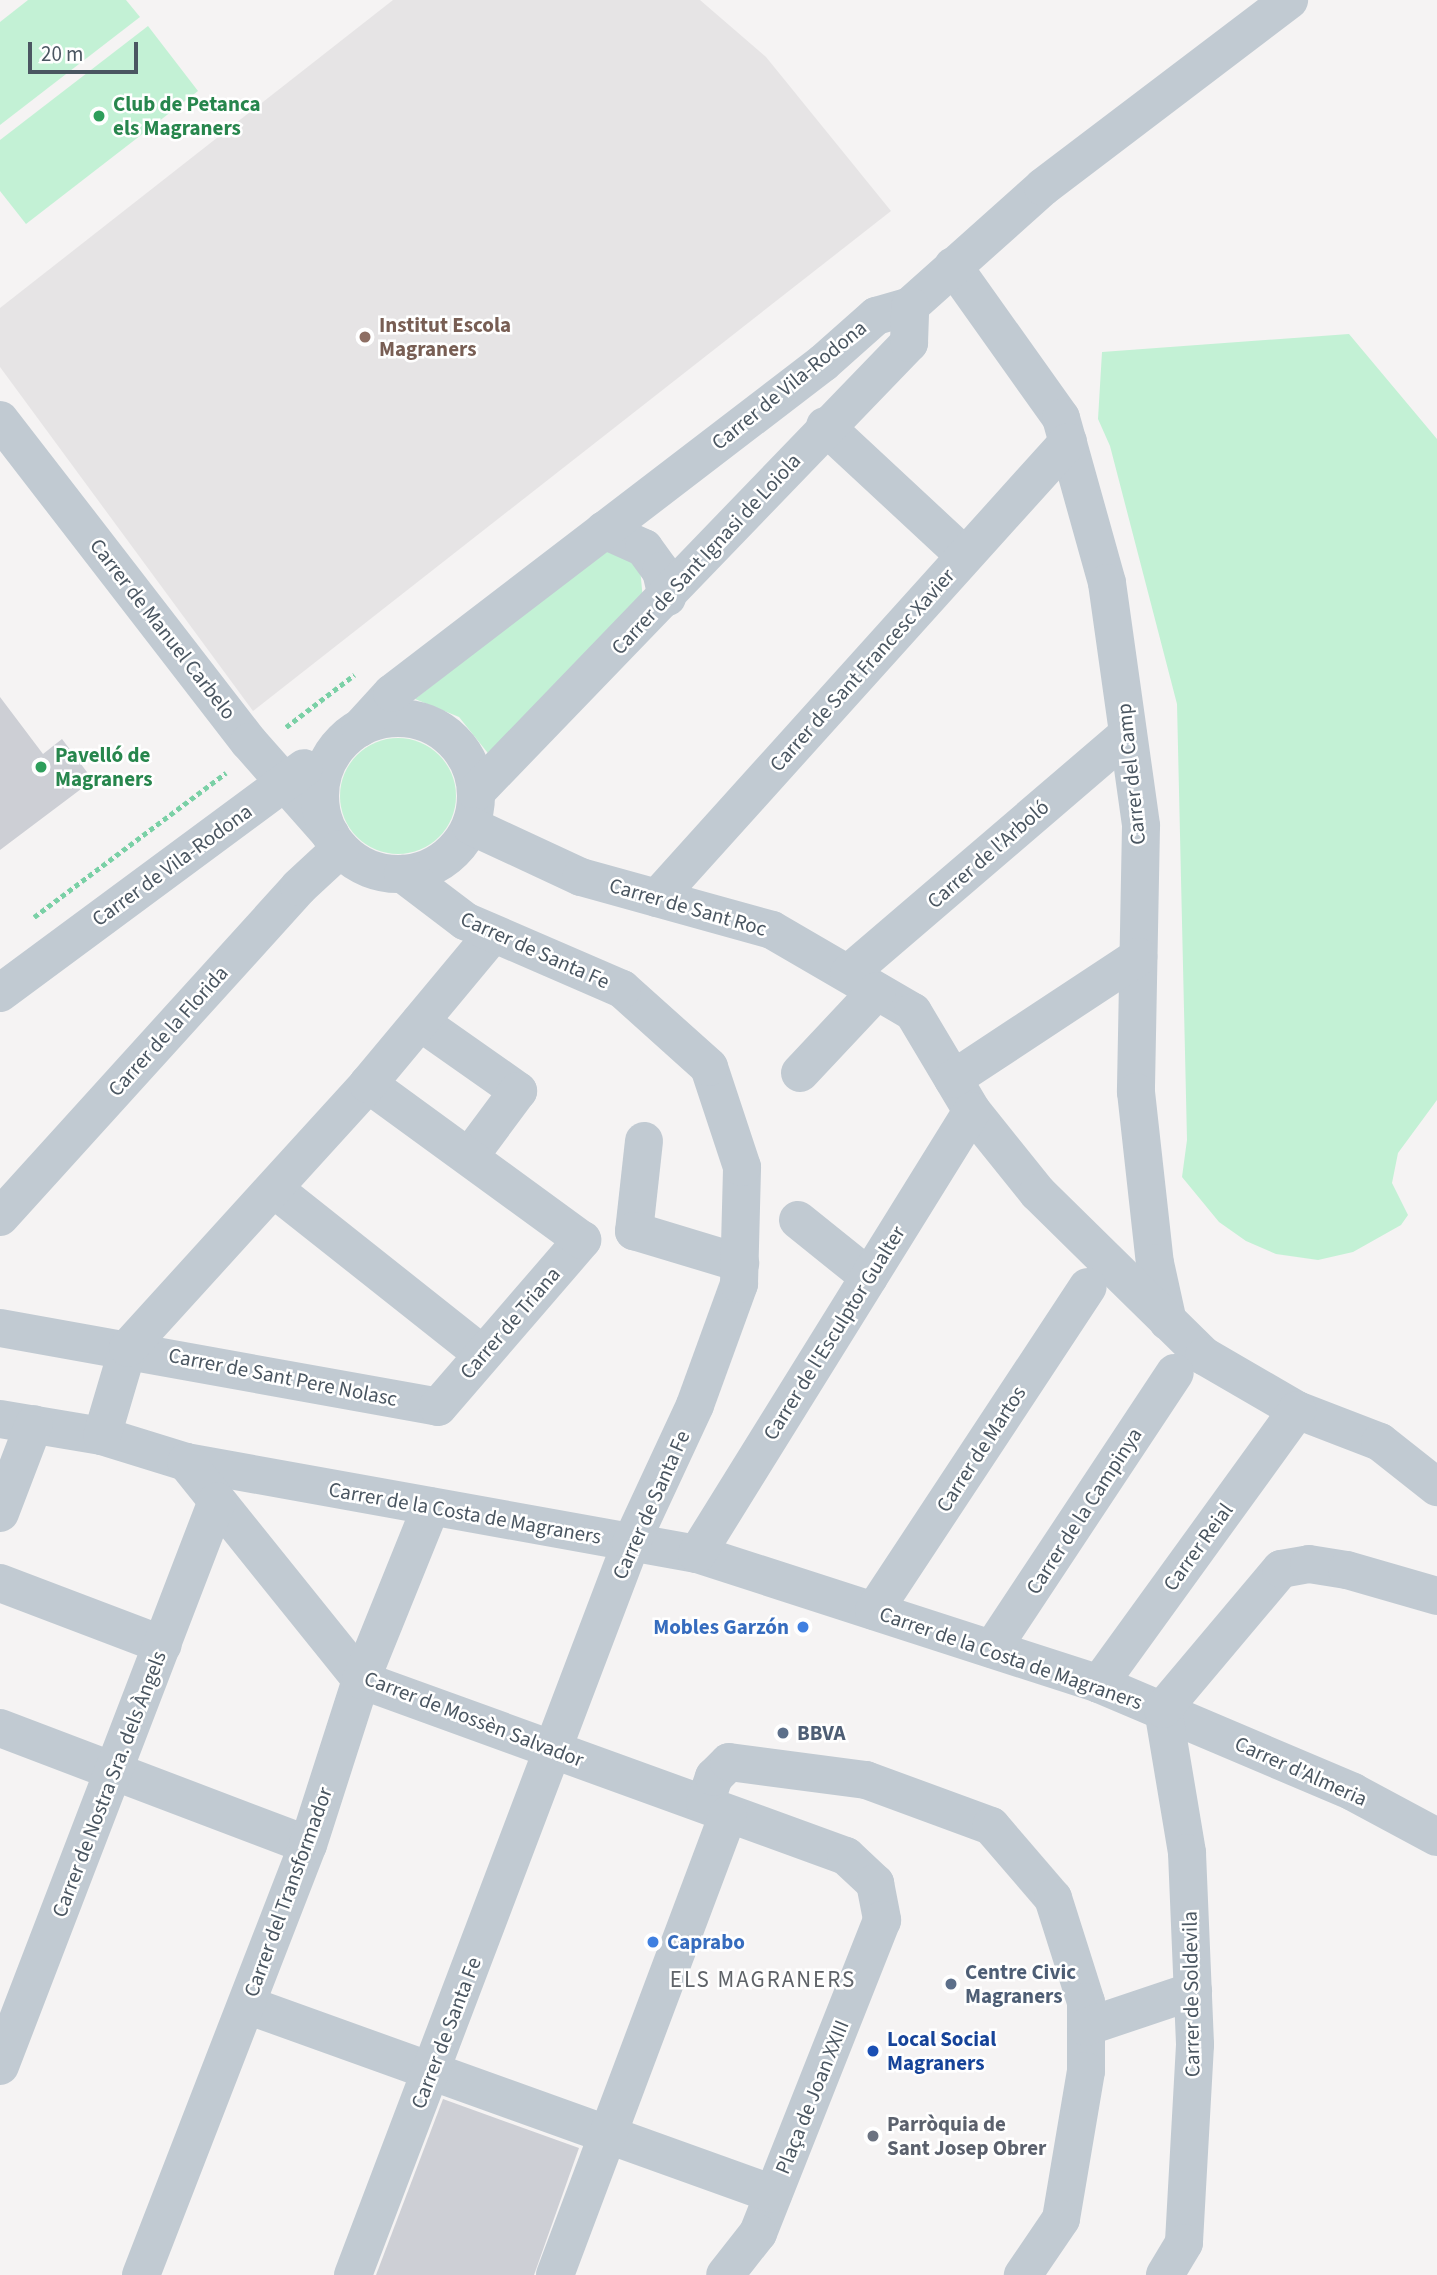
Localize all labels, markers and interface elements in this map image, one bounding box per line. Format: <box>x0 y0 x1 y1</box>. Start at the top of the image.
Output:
scale bar <box>32 28 142 72</box>
text: 20 m <box>41 39 83 69</box>
place label: Club de Petanca els Magraners <box>113 91 261 141</box>
marker: Club de Petanca els Magraners <box>91 108 107 124</box>
place label: Institut Escola Magraners <box>379 312 511 362</box>
street label: Carrer de Vila-Rodona <box>707 315 871 455</box>
marker: Institut Escola Magraners <box>357 329 373 345</box>
street label: Carrer de Sant Ignasi de Loiola <box>606 448 806 660</box>
street label: Carrer de Manuel Carbelo <box>85 534 241 724</box>
street label: Carrer de Sant Francesc Xavier <box>764 563 960 777</box>
street label: Carrer del Camp <box>1111 702 1151 846</box>
place label: Pavelló de Magraners <box>55 742 152 792</box>
marker: Pavelló de Magraners <box>33 759 49 775</box>
street label: Carrer de l'Arboló <box>922 794 1054 914</box>
street label: Carrer de Vila-Rodona <box>87 798 257 932</box>
street label: Carrer de Sant Roc <box>606 873 770 941</box>
street label: Carrer de Santa Fe <box>457 906 613 994</box>
street label: Carrer de la Florida <box>103 960 233 1102</box>
street label: Carrer de l'Esculptor Gualter <box>758 1221 910 1445</box>
street label: Carrer de Triana <box>454 1262 566 1384</box>
street label: Carrer de Sant Pere Nolasc <box>166 1342 400 1412</box>
street label: Carrer de Martos <box>931 1381 1031 1517</box>
street label: Carrer de la Campinya <box>1021 1423 1147 1599</box>
street label: Carrer de Santa Fe <box>607 1427 695 1583</box>
street label: Carrer de la Costa de Magraners <box>327 1477 603 1549</box>
street label: Carrer Reial <box>1158 1498 1238 1596</box>
street label: Carrer de la Costa de Magraners <box>876 1601 1146 1715</box>
place label: Mobles Garzón <box>653 1614 789 1640</box>
marker: Mobles Garzón <box>795 1619 811 1635</box>
street label: Carrer de Nostra Sra. dels Àngels <box>46 1647 172 1921</box>
street label: Carrer de Mossèn Salvador <box>361 1666 587 1772</box>
place label: BBVA <box>797 1720 845 1746</box>
marker: BBVA <box>775 1725 791 1741</box>
street label: Carrer d'Almeria <box>1231 1731 1371 1811</box>
street label: Carrer del Transformador <box>238 1784 338 2000</box>
street label: Carrer de Soldevila <box>1177 1911 1205 2077</box>
place label: Caprabo <box>667 1929 745 1955</box>
marker: Caprabo <box>645 1934 661 1950</box>
street label: Carrer de Santa Fe <box>406 1954 486 2112</box>
place label: Centre Civic Magraners <box>965 1959 1076 2009</box>
district label: ELS MAGRANERS <box>671 1966 855 1994</box>
marker: Centre Civic Magraners <box>943 1976 959 1992</box>
street label: Plaça de Joan XXIII <box>770 2016 854 2178</box>
place label: Local Social Magraners <box>887 2026 996 2076</box>
marker: Local Social Magraners <box>865 2043 881 2059</box>
place label: Parròquia de Sant Josep Obrer <box>887 2111 1046 2161</box>
marker: Parròquia de Sant Josep Obrer <box>865 2128 881 2144</box>

